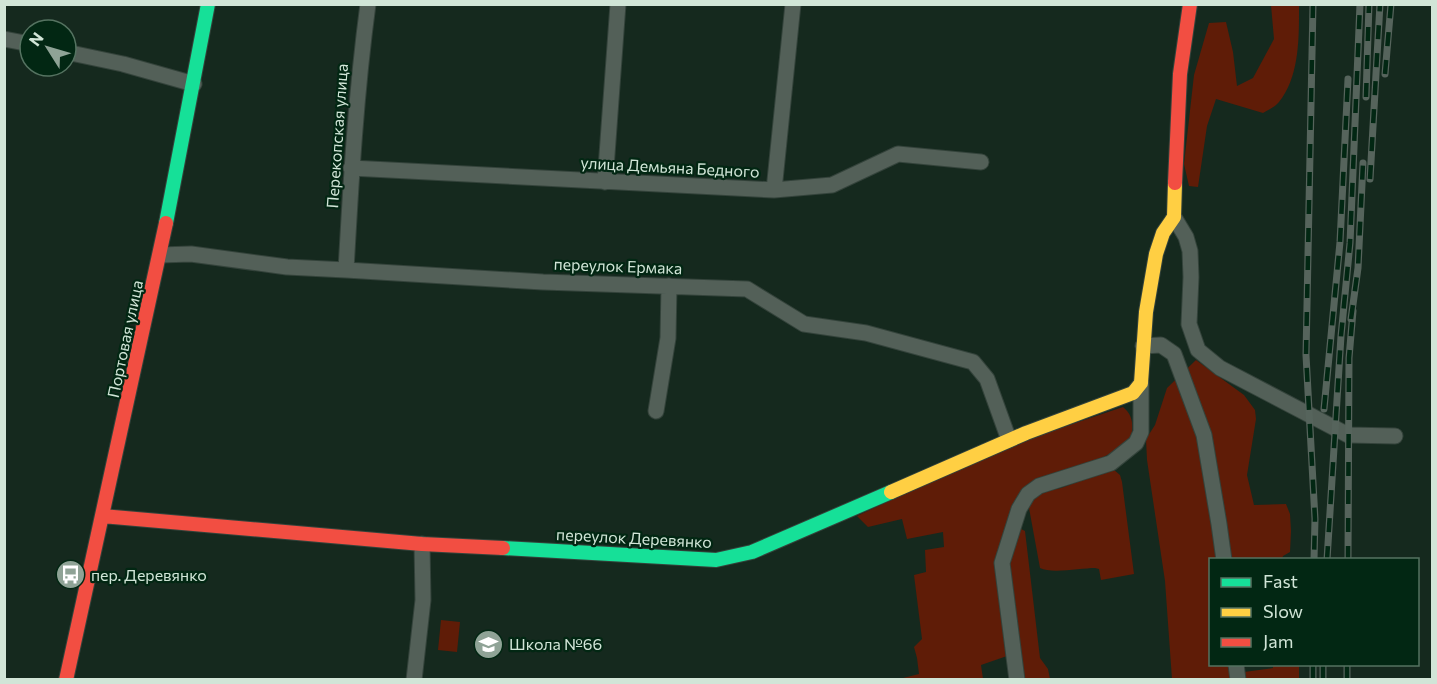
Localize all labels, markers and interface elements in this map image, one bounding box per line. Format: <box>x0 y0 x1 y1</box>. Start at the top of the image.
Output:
north arrow <box>18 18 78 78</box>
text: N <box>24 28 47 49</box>
street label: Перекопская улица <box>322 63 351 209</box>
street label: улица Демьяна Бедного <box>580 152 760 181</box>
street label: переулок Ермака <box>553 254 683 277</box>
street label: Портовая улица <box>103 278 146 399</box>
street label: переулок Деревянко <box>556 524 712 551</box>
legend <box>1209 558 1419 666</box>
bus stop icon: пер. Деревянко <box>54 559 86 591</box>
place label: пер. Деревянко <box>91 565 207 584</box>
text: Fast <box>1263 570 1298 592</box>
text: Slow <box>1263 600 1303 622</box>
school or university icon: Школа №66 <box>472 628 504 660</box>
text: Jam <box>1263 630 1293 652</box>
place label: Школа №66 <box>509 634 602 653</box>

